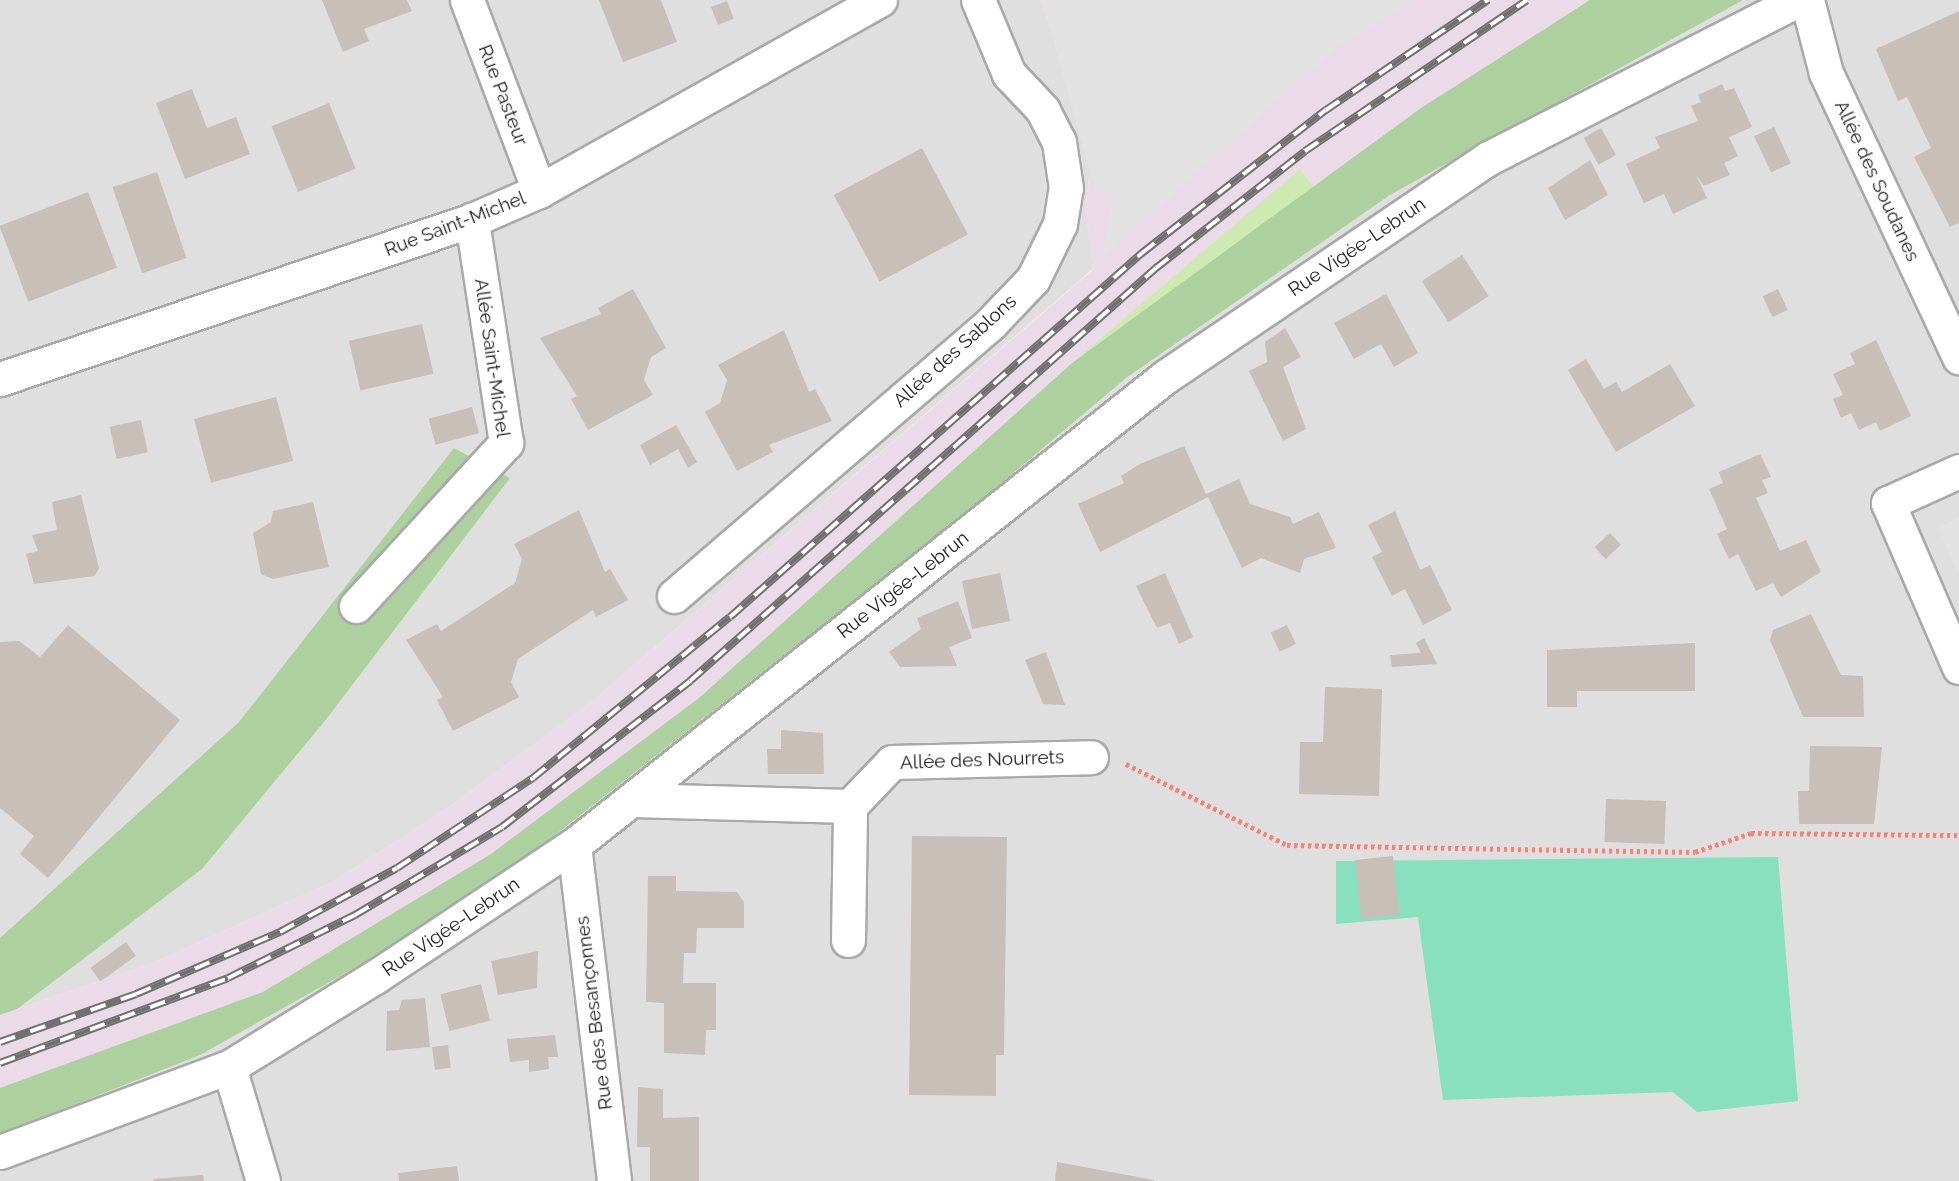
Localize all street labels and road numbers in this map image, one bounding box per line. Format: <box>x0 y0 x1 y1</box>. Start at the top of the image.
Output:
street label: Rue Pasteur <box>473 41 533 149</box>
street label: Allée des Soudanes <box>1830 97 1924 265</box>
street label: Rue Saint-Michel <box>381 187 529 261</box>
street label: Rue Vigée-Lebrun <box>1284 192 1430 302</box>
street label: Allée Saint-Michel <box>470 277 514 439</box>
street label: Allée des Sablons <box>889 290 1021 412</box>
street label: Rue Vigée-Lebrun <box>832 526 974 644</box>
street label: Allée des Nourrets <box>900 746 1064 774</box>
street label: Rue Vigée-Lebrun <box>378 872 524 982</box>
street label: Rue des Besançonnes <box>571 915 617 1111</box>

